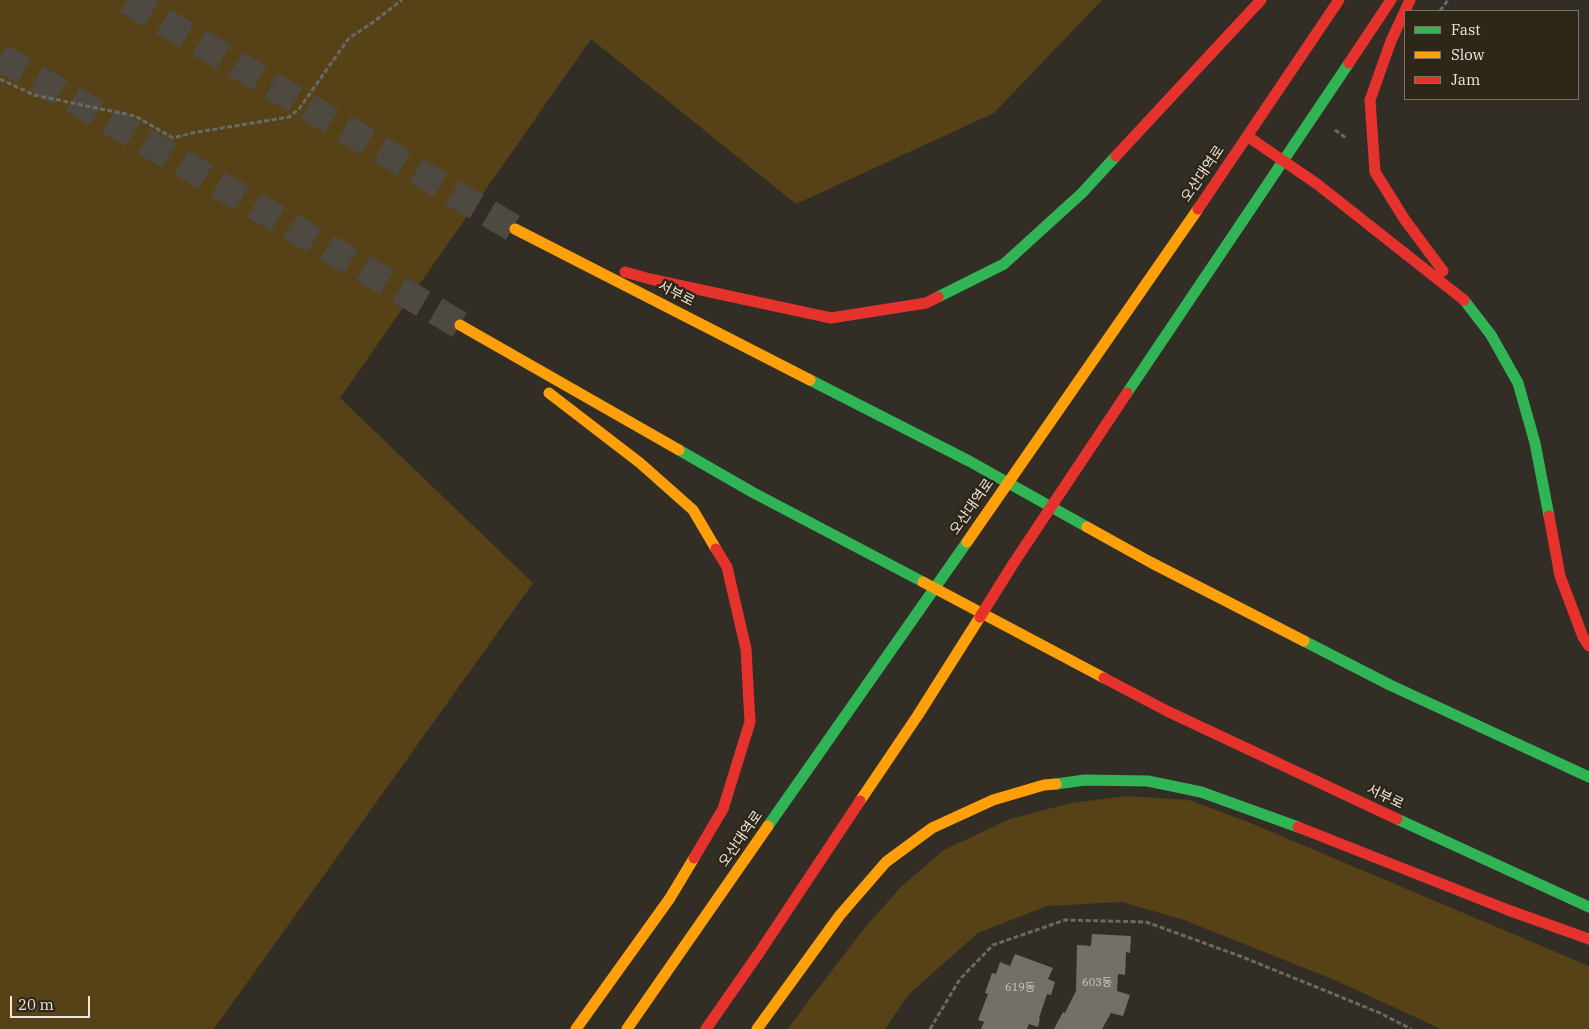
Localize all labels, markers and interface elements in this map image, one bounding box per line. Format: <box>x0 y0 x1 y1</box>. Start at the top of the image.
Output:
legend <box>1404 10 1579 100</box>
text: Fast <box>1451 20 1481 39</box>
text: Slow <box>1451 45 1484 64</box>
text: Jam <box>1451 70 1480 89</box>
street label: 오산대역로 <box>1178 143 1228 205</box>
street label: 서부로 <box>655 278 697 310</box>
street label: 오산대역로 <box>947 476 997 538</box>
street label: 서부로 <box>1364 781 1406 813</box>
street label: 오산대역로 <box>716 808 766 870</box>
house number: 603동 <box>1082 976 1112 990</box>
house number: 619동 <box>1005 981 1035 995</box>
scale bar <box>12 986 92 1018</box>
text: 20 m <box>18 995 54 1014</box>

